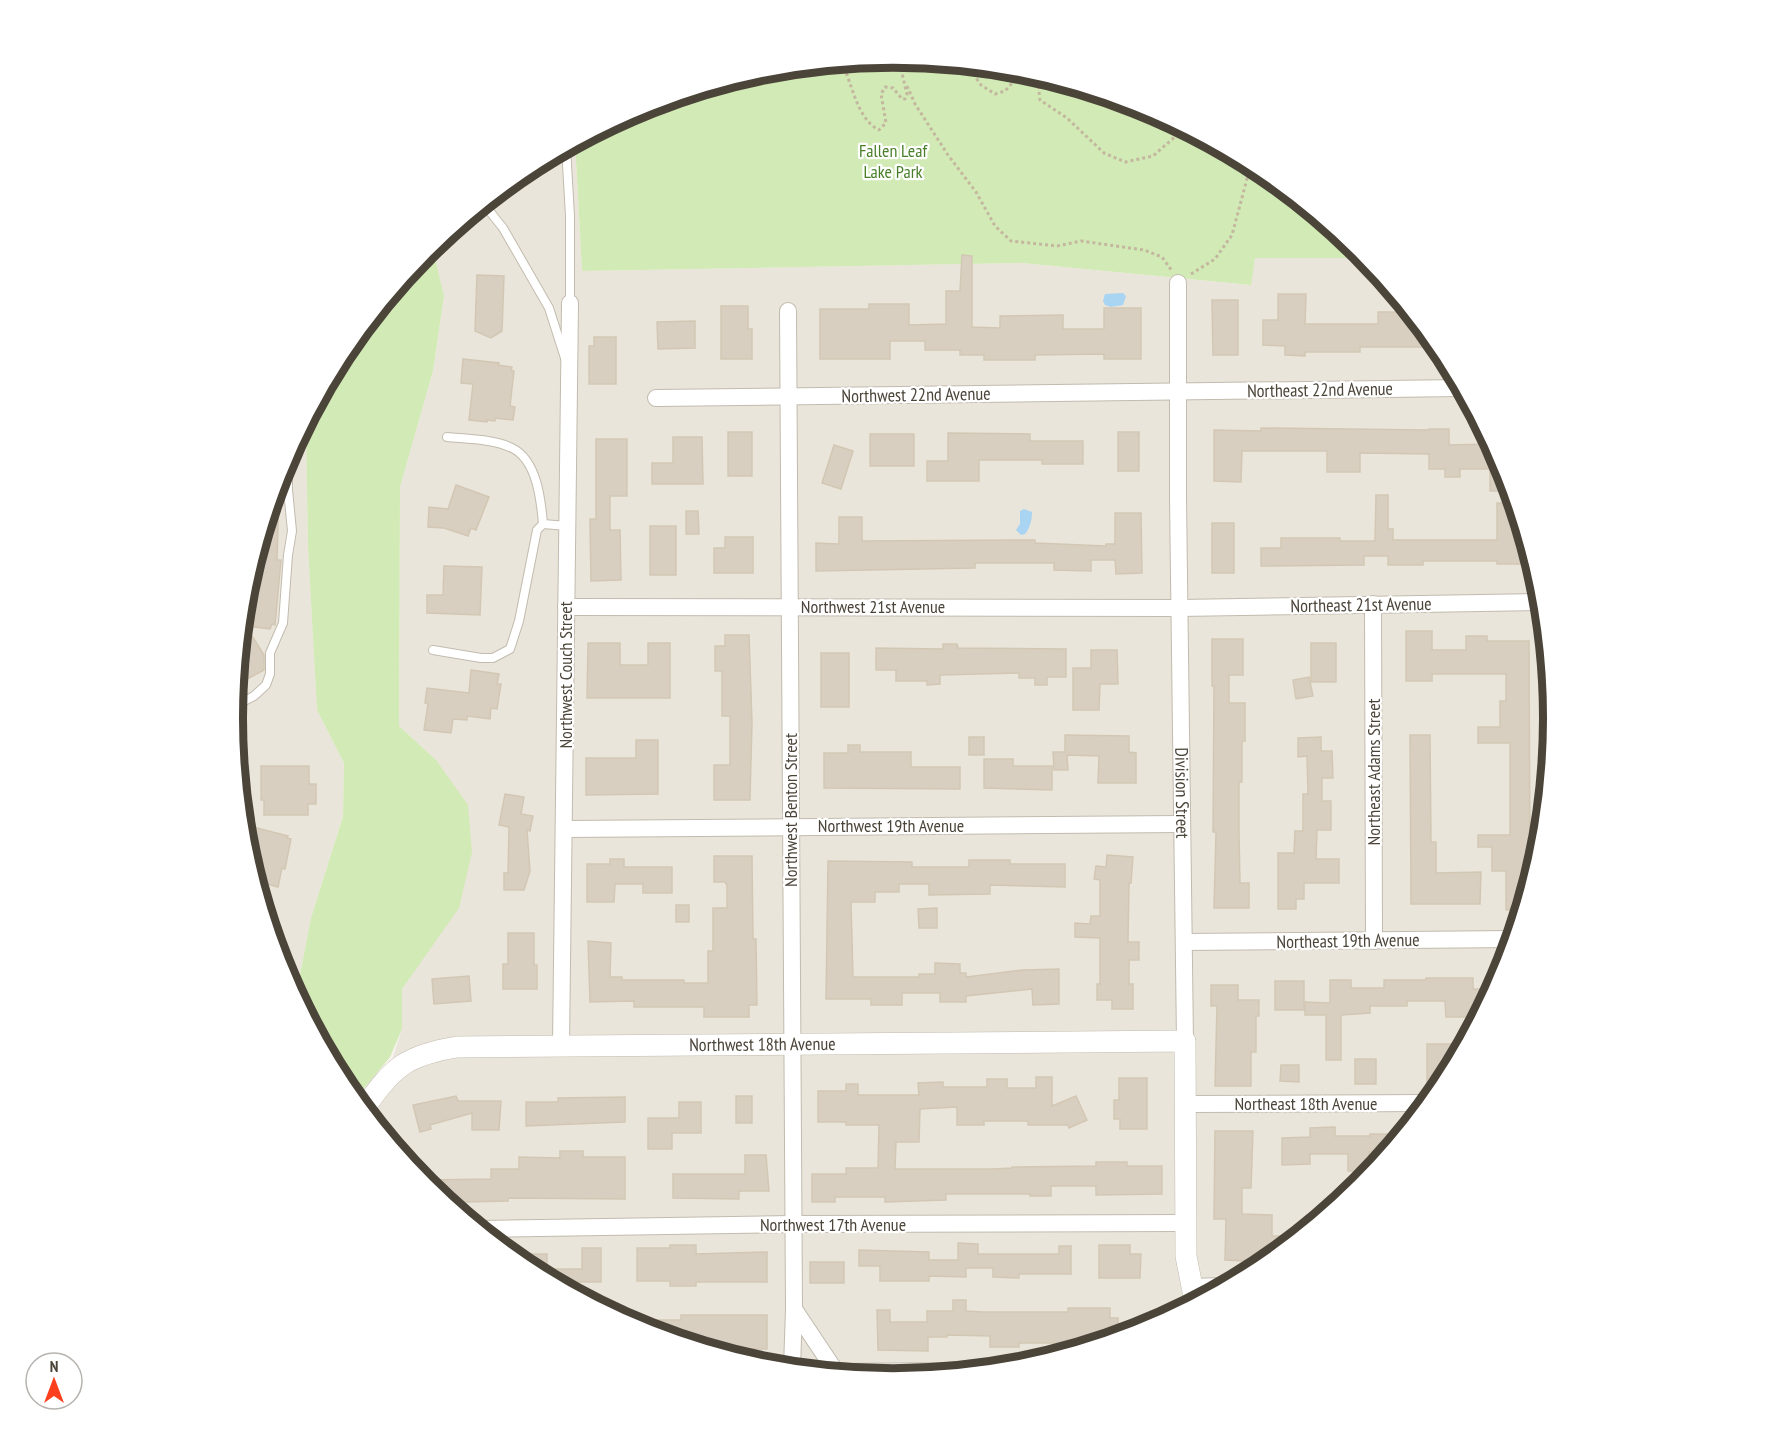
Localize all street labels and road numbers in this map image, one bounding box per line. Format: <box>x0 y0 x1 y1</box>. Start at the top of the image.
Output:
street label: Northeast 22nd Avenue <box>1247 377 1393 402</box>
street label: Northwest 22nd Avenue <box>841 382 991 407</box>
street label: Northeast 21st Avenue <box>1290 592 1432 617</box>
street label: Northwest 21st Avenue <box>801 595 945 618</box>
street label: Northwest Couch Street <box>554 601 577 749</box>
street label: Northeast Adams Street <box>1362 698 1385 846</box>
street label: Northwest Benton Street <box>779 733 802 887</box>
street label: Division Street <box>1170 747 1194 839</box>
street label: Northwest 19th Avenue <box>818 814 964 837</box>
street label: Northeast 19th Avenue <box>1276 928 1420 953</box>
street label: Northwest 18th Avenue <box>689 1032 836 1056</box>
street label: Northeast 18th Avenue <box>1234 1092 1378 1115</box>
street label: Northwest 17th Avenue <box>760 1213 906 1236</box>

